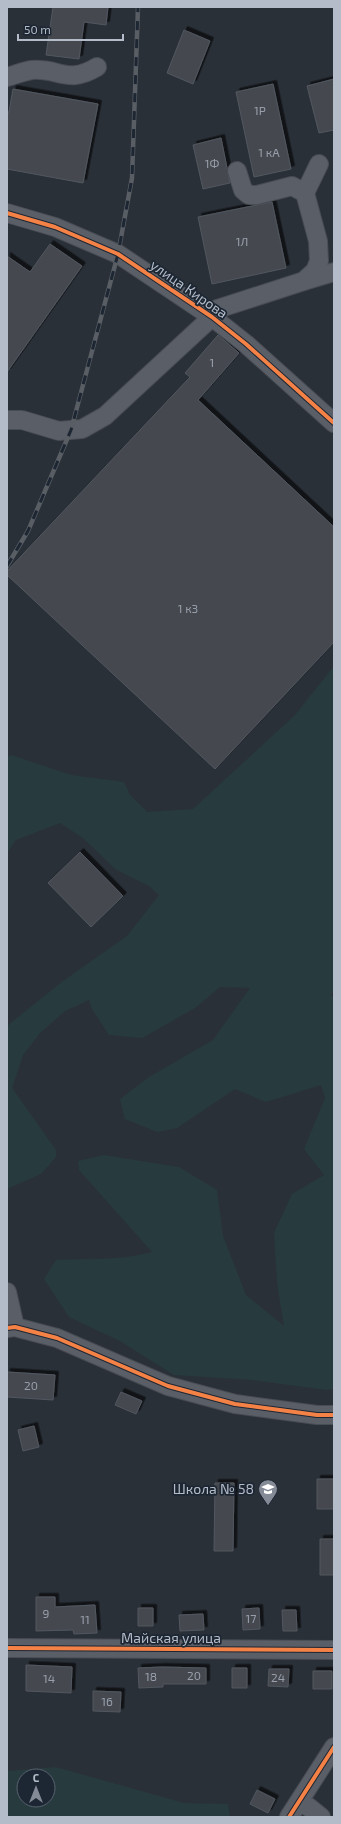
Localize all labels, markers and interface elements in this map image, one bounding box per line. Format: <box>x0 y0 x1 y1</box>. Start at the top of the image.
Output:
scale bar <box>18 16 123 42</box>
text: 50 m <box>24 22 51 36</box>
house number: 1Р <box>254 103 266 117</box>
house number: 1 кА <box>258 145 280 159</box>
house number: 1Ф <box>205 156 219 170</box>
house number: 1Л <box>236 234 248 248</box>
street label: улица Кирова <box>147 256 231 322</box>
house number: 1 <box>210 355 214 369</box>
house number: 1 к3 <box>178 601 198 615</box>
house number: 20 <box>24 1378 38 1392</box>
school or university icon: Школа № 58 <box>257 1478 279 1506</box>
place label: Школа № 58 <box>173 1480 254 1497</box>
house number: 9 <box>43 1606 50 1620</box>
house number: 17 <box>246 1611 256 1625</box>
house number: 11 <box>80 1612 90 1626</box>
street label: Майская улица <box>121 1629 221 1646</box>
house number: 20 <box>187 1668 201 1682</box>
house number: 18 <box>145 1669 157 1683</box>
house number: 24 <box>271 1670 285 1684</box>
house number: 14 <box>43 1671 55 1685</box>
house number: 16 <box>101 1694 113 1708</box>
north arrow <box>16 1768 56 1808</box>
text: С <box>33 1771 40 1784</box>

